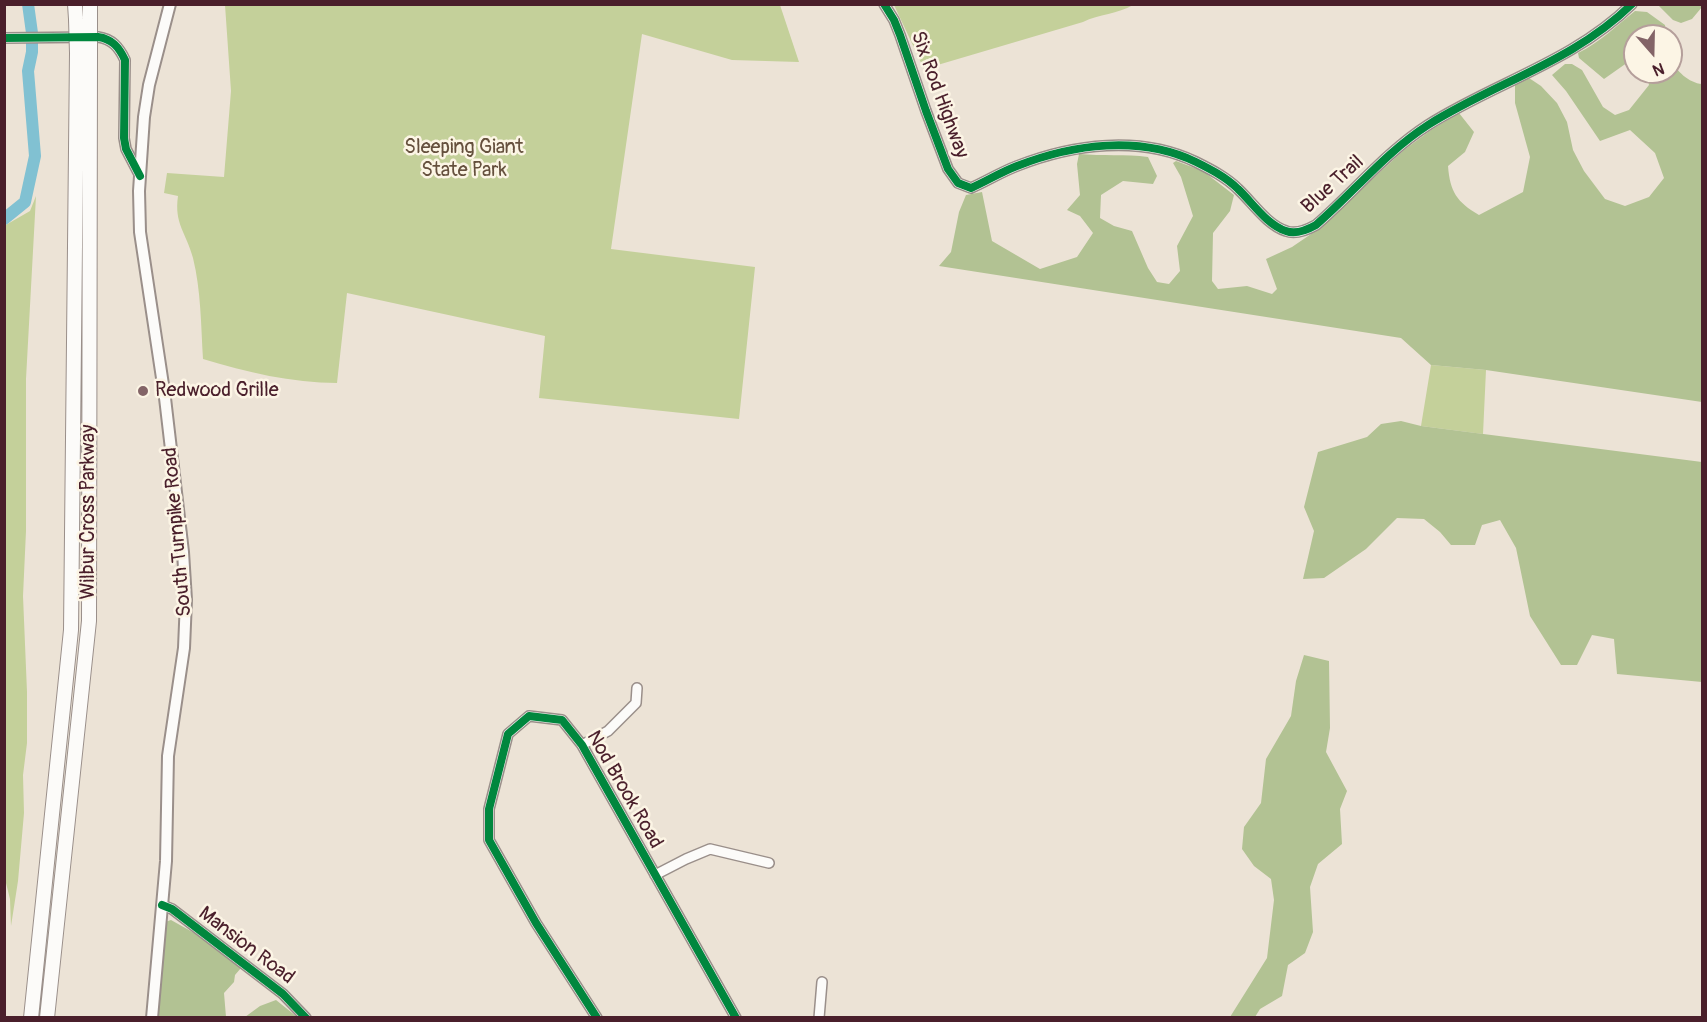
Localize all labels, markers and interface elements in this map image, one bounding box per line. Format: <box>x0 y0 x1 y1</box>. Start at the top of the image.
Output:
north arrow <box>1623 24 1683 84</box>
street label: Six Rod Highway <box>905 28 973 162</box>
text: N <box>1650 58 1667 80</box>
park label: Sleeping Giant State Park <box>404 136 524 183</box>
street label: Blue Trail <box>1297 151 1369 219</box>
place label: Redwood Grille <box>155 379 279 403</box>
marker: Redwood Grille <box>136 384 150 398</box>
street label: Wilbur Cross Parkway <box>77 424 101 600</box>
street label: South Turnpike Road <box>159 446 197 618</box>
street label: Nod Brook Road <box>581 727 667 853</box>
street label: Mansion Road <box>193 902 299 990</box>

